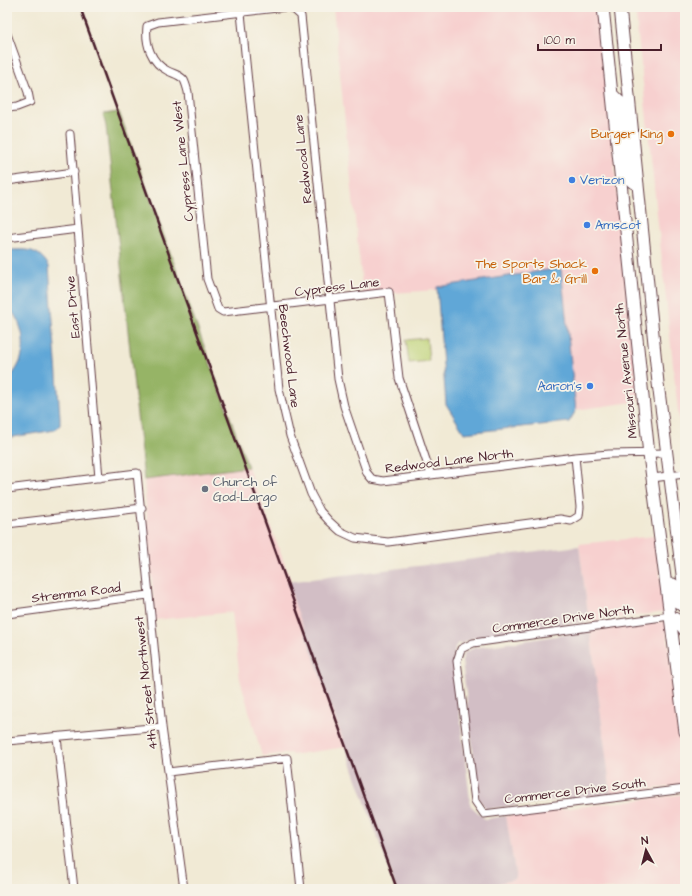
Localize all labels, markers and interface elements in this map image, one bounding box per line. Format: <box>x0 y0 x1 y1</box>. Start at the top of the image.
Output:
scale bar <box>538 26 661 52</box>
text: 100 m <box>544 32 575 49</box>
street label: Cypress Lane West <box>168 99 199 222</box>
street label: Redwood Lane <box>289 114 317 204</box>
place label: Burger King <box>591 125 663 144</box>
marker: Burger King <box>666 129 676 139</box>
place label: Verizon <box>580 171 625 189</box>
marker: Verizon <box>567 175 577 185</box>
place label: Amscot <box>595 216 642 234</box>
marker: Amscot <box>582 220 592 230</box>
place label: The Sports Shack Bar & Grill <box>476 255 587 288</box>
marker: The Sports Shack Bar & Grill <box>590 266 600 276</box>
street label: Cypress Lane <box>294 273 380 302</box>
street label: East Drive <box>61 275 85 339</box>
street label: Missouri Avenue North <box>610 302 642 439</box>
street label: Beechwood Lane <box>274 303 304 409</box>
place label: Aaron's <box>537 377 582 395</box>
marker: Aaron's <box>585 381 595 391</box>
street label: Redwood Lane North <box>384 444 515 478</box>
place label: Church of God-Largo <box>213 473 278 507</box>
marker: Church of God-Largo <box>200 484 210 494</box>
street label: Stremma Road <box>30 579 122 607</box>
street label: Commerce Drive North <box>491 600 635 638</box>
street label: 4th Street Northwest <box>130 614 162 751</box>
street label: Commerce Drive South <box>503 773 647 809</box>
north arrow <box>626 830 666 870</box>
text: N <box>641 833 649 848</box>

